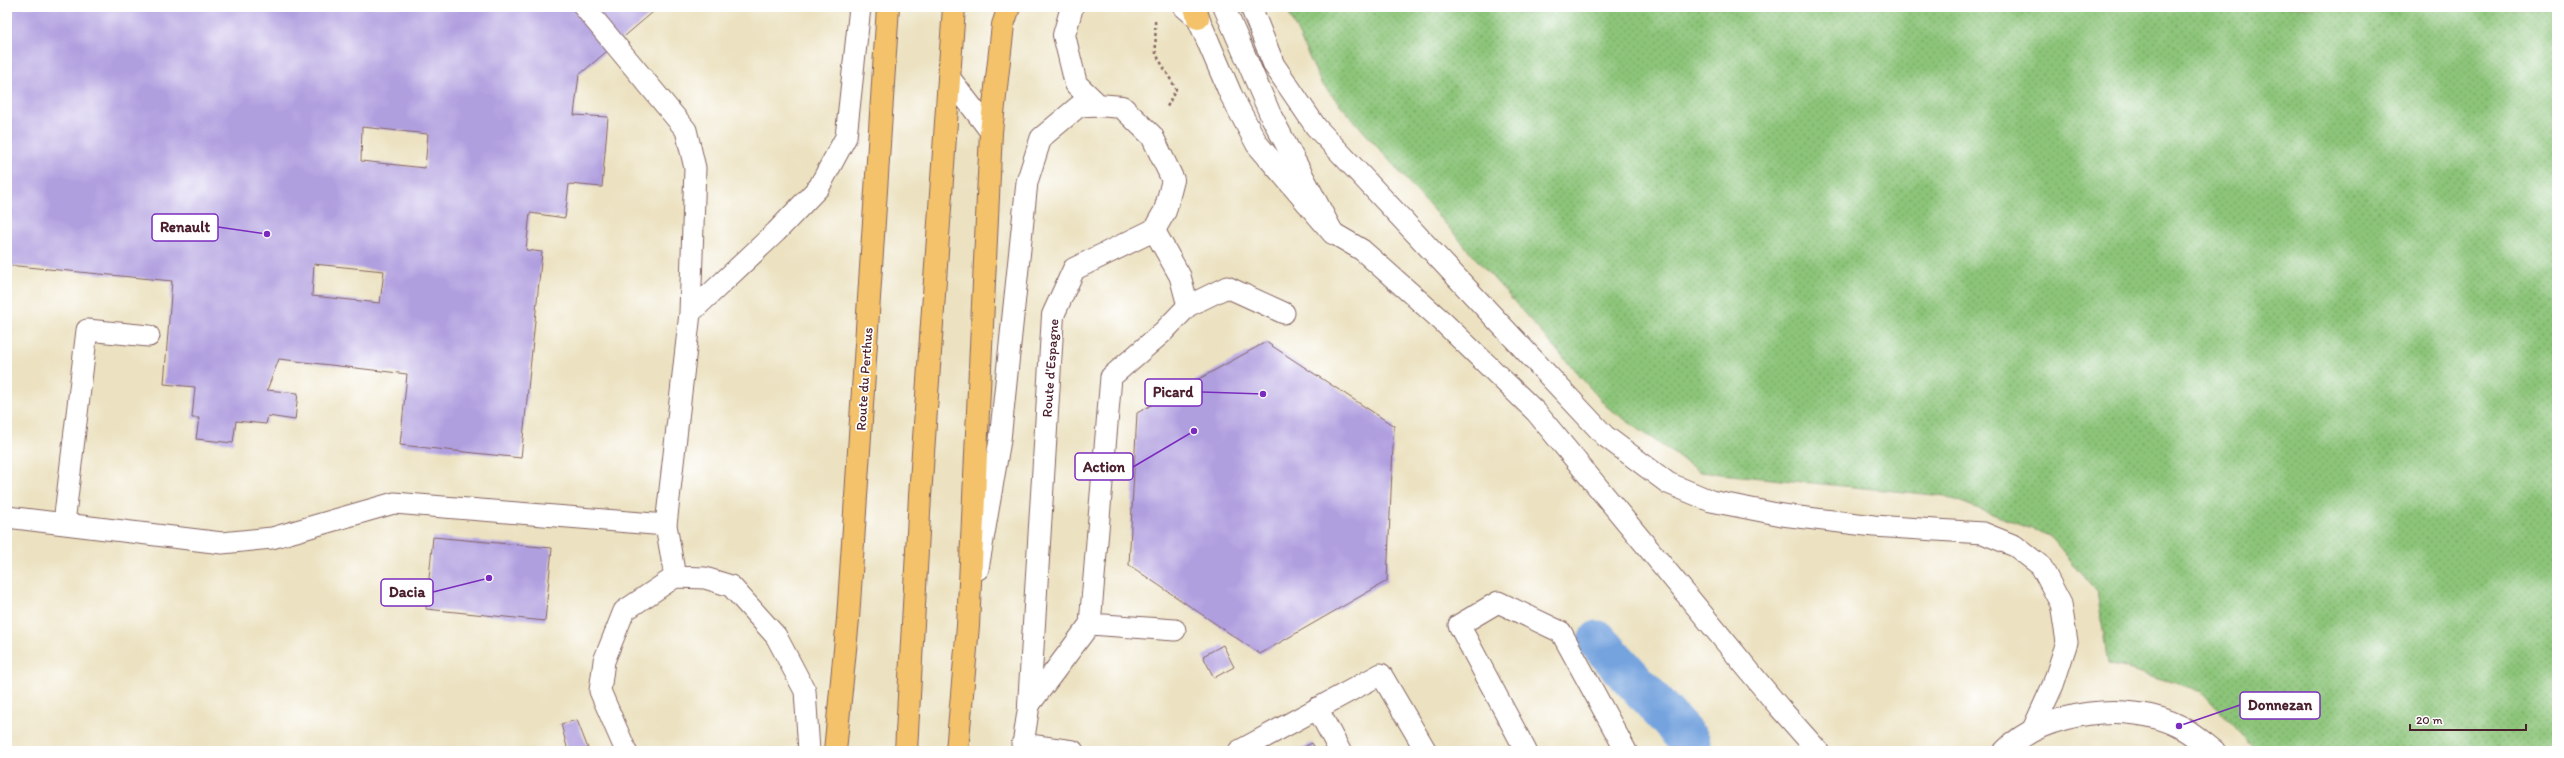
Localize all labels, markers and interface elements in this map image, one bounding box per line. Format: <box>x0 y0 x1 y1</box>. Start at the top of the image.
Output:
callout: Renault <box>152 214 218 241</box>
text: Renault <box>160 218 210 236</box>
street label: Route d'Espagne <box>1039 318 1062 418</box>
street label: Route du Perthus <box>852 327 877 431</box>
callout: Picard <box>1145 379 1202 406</box>
text: Picard <box>1153 383 1194 401</box>
callout: Action <box>1075 453 1133 480</box>
text: Action <box>1082 458 1126 476</box>
callout: Dacia <box>381 579 433 606</box>
text: Dacia <box>389 583 425 601</box>
callout: Donnezan <box>2240 692 2320 719</box>
text: Donnezan <box>2248 696 2313 714</box>
scale bar <box>2410 706 2526 732</box>
text: 20 m <box>2416 713 2443 727</box>

